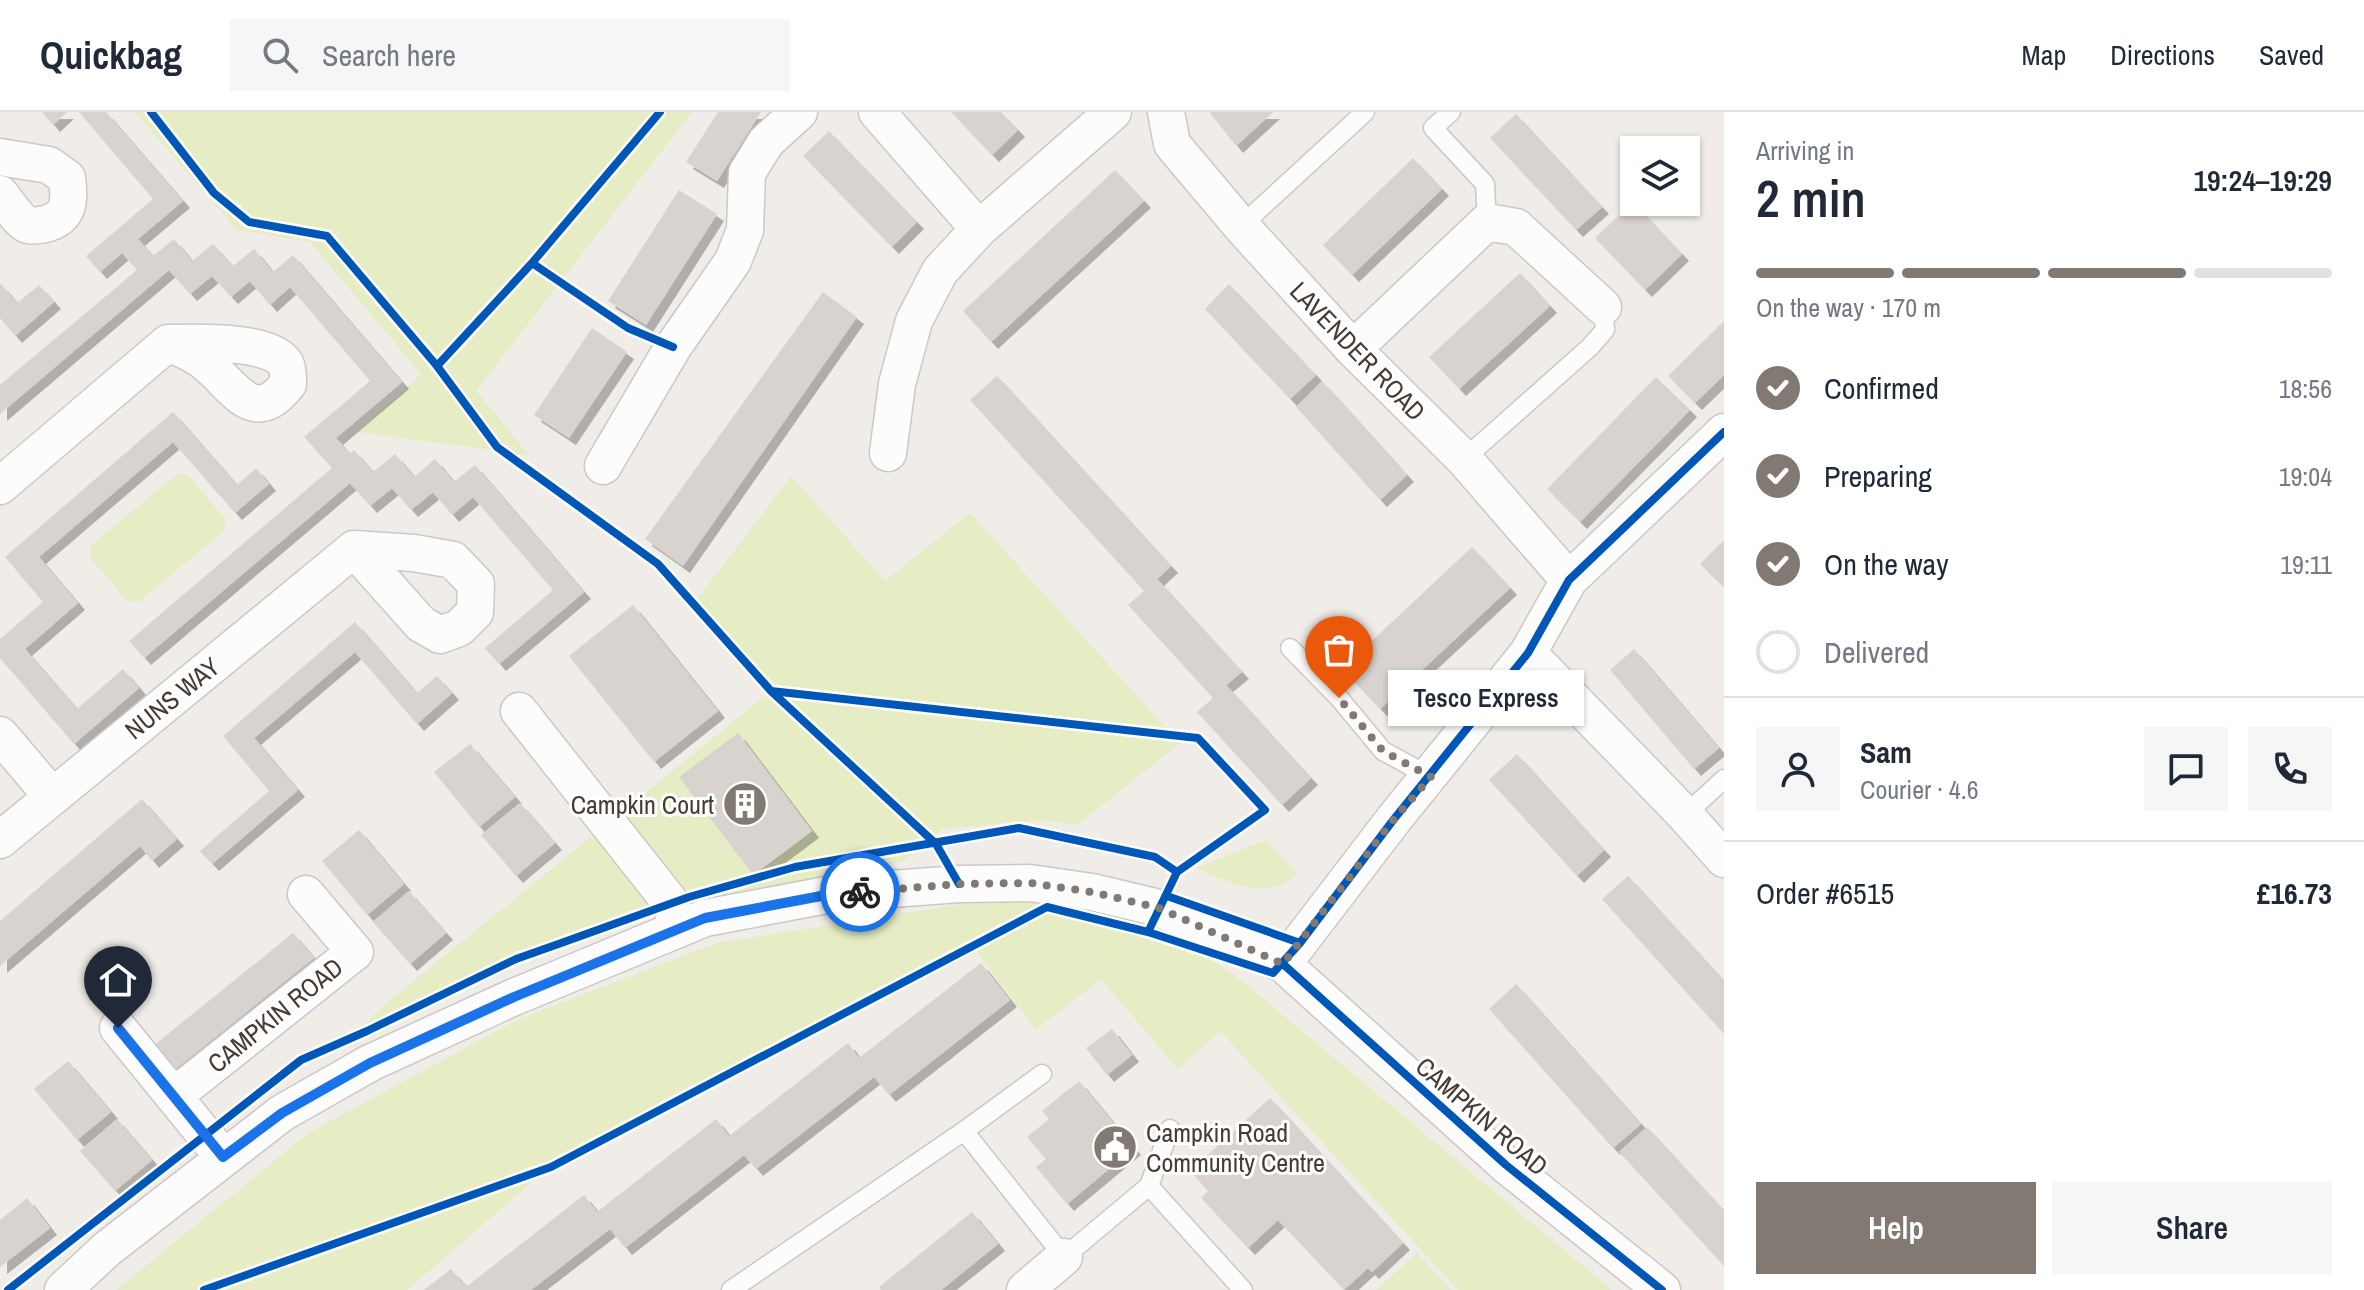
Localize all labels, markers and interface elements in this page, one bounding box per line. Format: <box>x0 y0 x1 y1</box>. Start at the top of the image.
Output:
search box <box>230 19 790 91</box>
text: Quickbag <box>40 30 182 81</box>
icon: search <box>258 33 302 77</box>
text: Search here <box>322 35 456 75</box>
text: Map <box>2022 36 2066 74</box>
text: Directions <box>2110 36 2215 74</box>
text: Saved <box>2259 36 2324 74</box>
text: Arriving in <box>1756 133 1854 168</box>
map controls <box>1620 136 1700 216</box>
button: layers <box>1620 136 1700 216</box>
text: 19:24–19:29 <box>2193 160 2332 200</box>
text: 2 min <box>1756 163 1866 233</box>
street label: LAVENDER ROAD <box>1283 274 1433 428</box>
text: On the way · 170 m <box>1756 290 1941 325</box>
icon: check <box>1756 366 1800 410</box>
text: Confirmed <box>1824 368 1939 408</box>
text: 18:56 <box>2279 371 2332 406</box>
icon: check <box>1756 454 1800 498</box>
text: Preparing <box>1824 456 1932 496</box>
text: 19:04 <box>2279 459 2332 494</box>
icon: check <box>1756 542 1800 586</box>
text: On the way <box>1824 544 1948 584</box>
text: 19:11 <box>2280 547 2332 582</box>
pin <box>1305 616 1373 698</box>
icon: bag <box>1317 628 1361 672</box>
text: Delivered <box>1824 632 1929 672</box>
street label: NUNS WAY <box>117 648 227 747</box>
callout: Tesco Express <box>1387 670 1583 726</box>
text: Tesco Express <box>1413 680 1559 715</box>
button: person <box>1756 727 1840 811</box>
button: chat <box>2144 727 2228 811</box>
button: phone <box>2248 727 2332 811</box>
text: Sam <box>1860 732 1912 772</box>
text: Courier · 4.6 <box>1860 772 1979 807</box>
building icon: Campkin Court <box>721 780 769 828</box>
place label: Campkin Court <box>571 787 714 822</box>
courier <box>820 852 900 932</box>
icon: bike <box>838 870 882 914</box>
text: Order #6515 <box>1756 873 1894 913</box>
text: £16.73 <box>2257 873 2332 913</box>
pin <box>84 946 152 1028</box>
street label: CAMPKIN ROAD <box>200 950 350 1080</box>
icon: home <box>96 958 140 1002</box>
street label: CAMPKIN ROAD <box>1408 1049 1556 1183</box>
place label: Campkin Road Community Centre <box>1146 1115 1325 1180</box>
public building icon: Campkin Road Community Centre <box>1091 1123 1139 1171</box>
button: Help <box>1756 1182 2036 1274</box>
button: Share <box>2052 1182 2332 1274</box>

